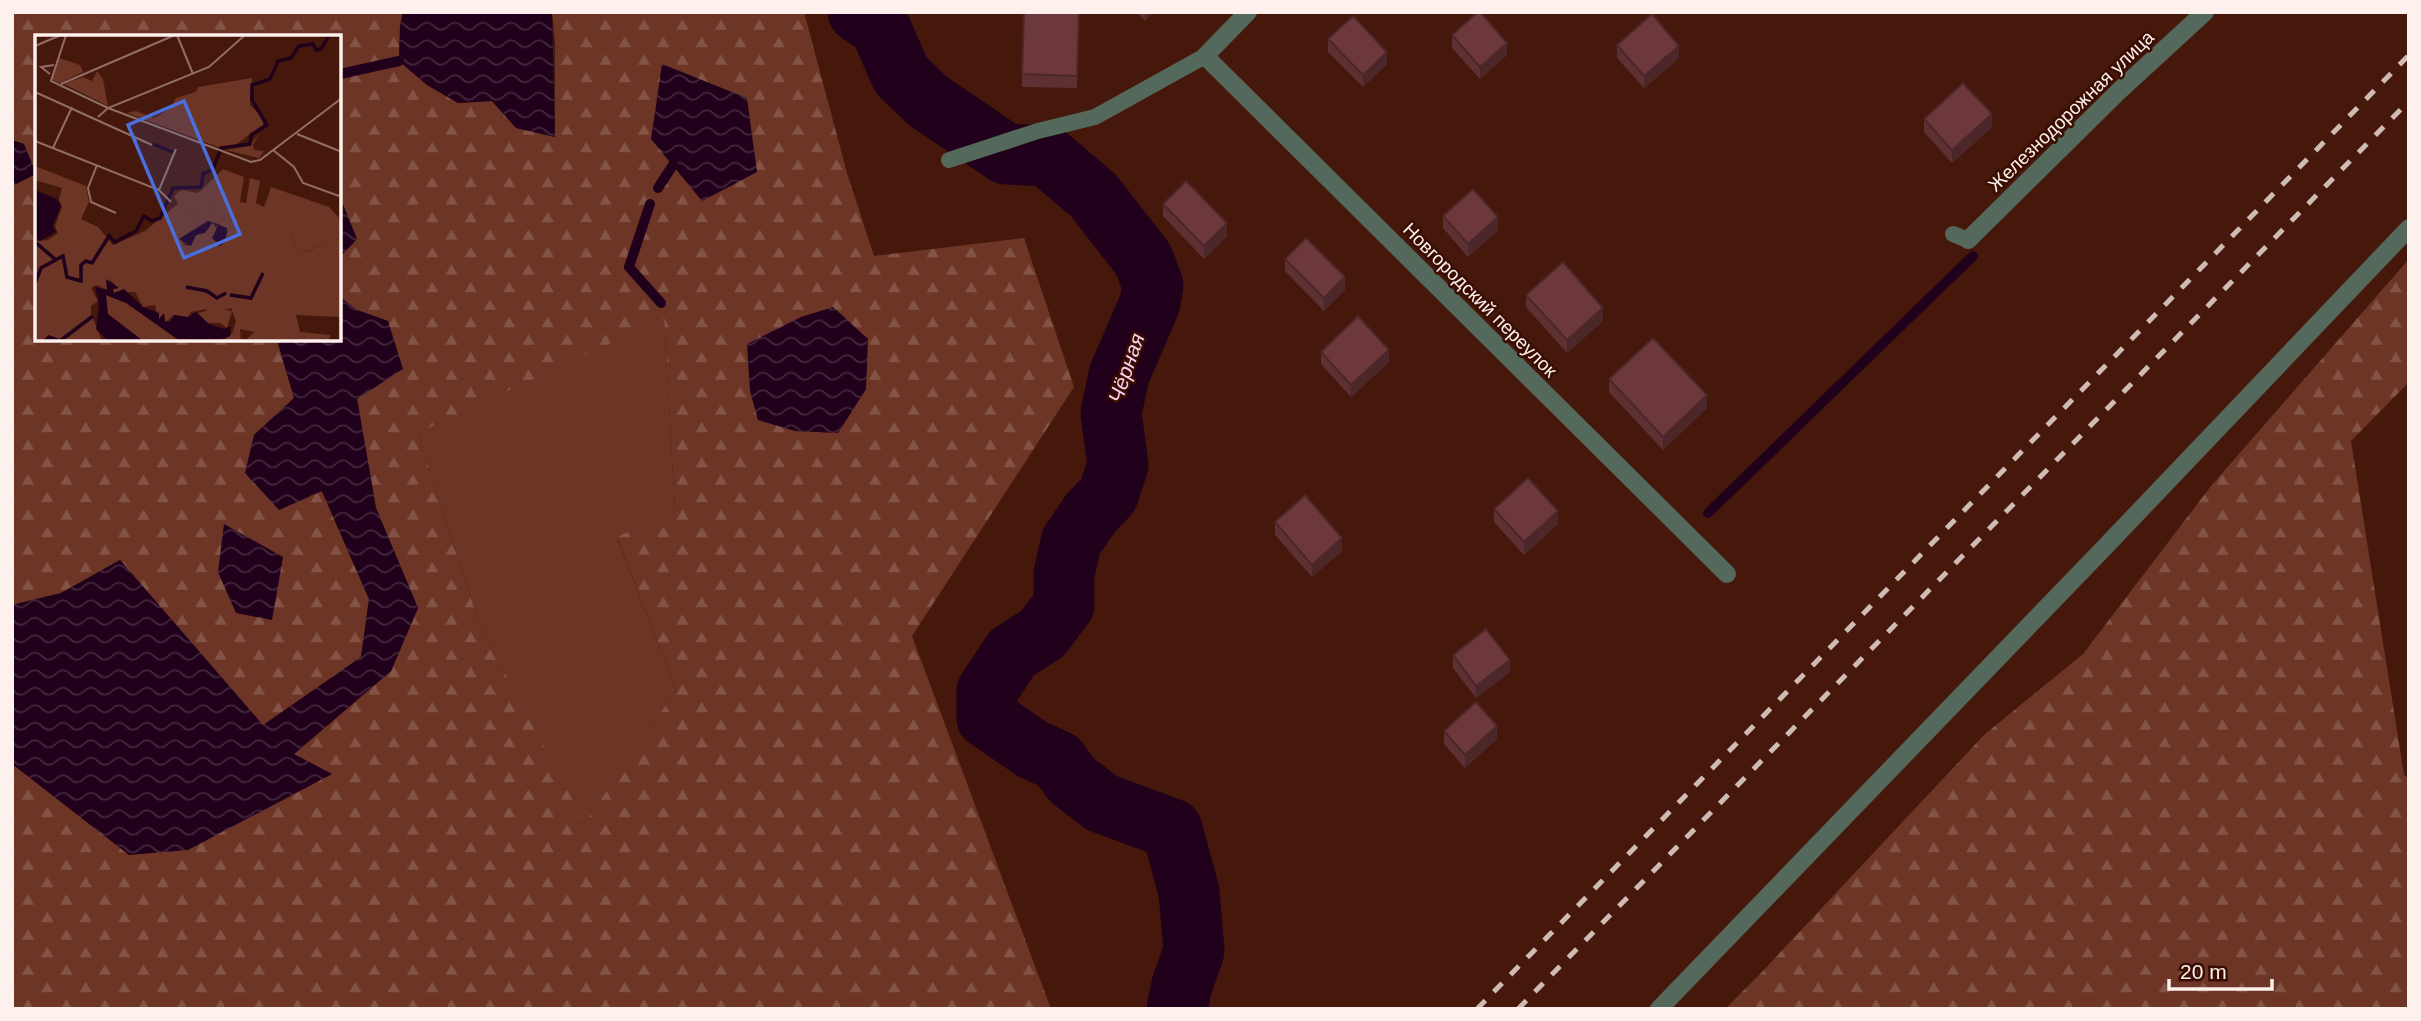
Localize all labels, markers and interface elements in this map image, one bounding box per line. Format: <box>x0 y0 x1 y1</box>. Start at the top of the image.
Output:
street label: Железнодорожная улица <box>1984 26 2158 196</box>
inset map <box>35 35 341 341</box>
street label: Новгородский переулок <box>1399 219 1562 382</box>
water label: Чёрная <box>1103 330 1149 406</box>
scale bar <box>2169 948 2272 992</box>
text: 20 m <box>2180 960 2227 983</box>

